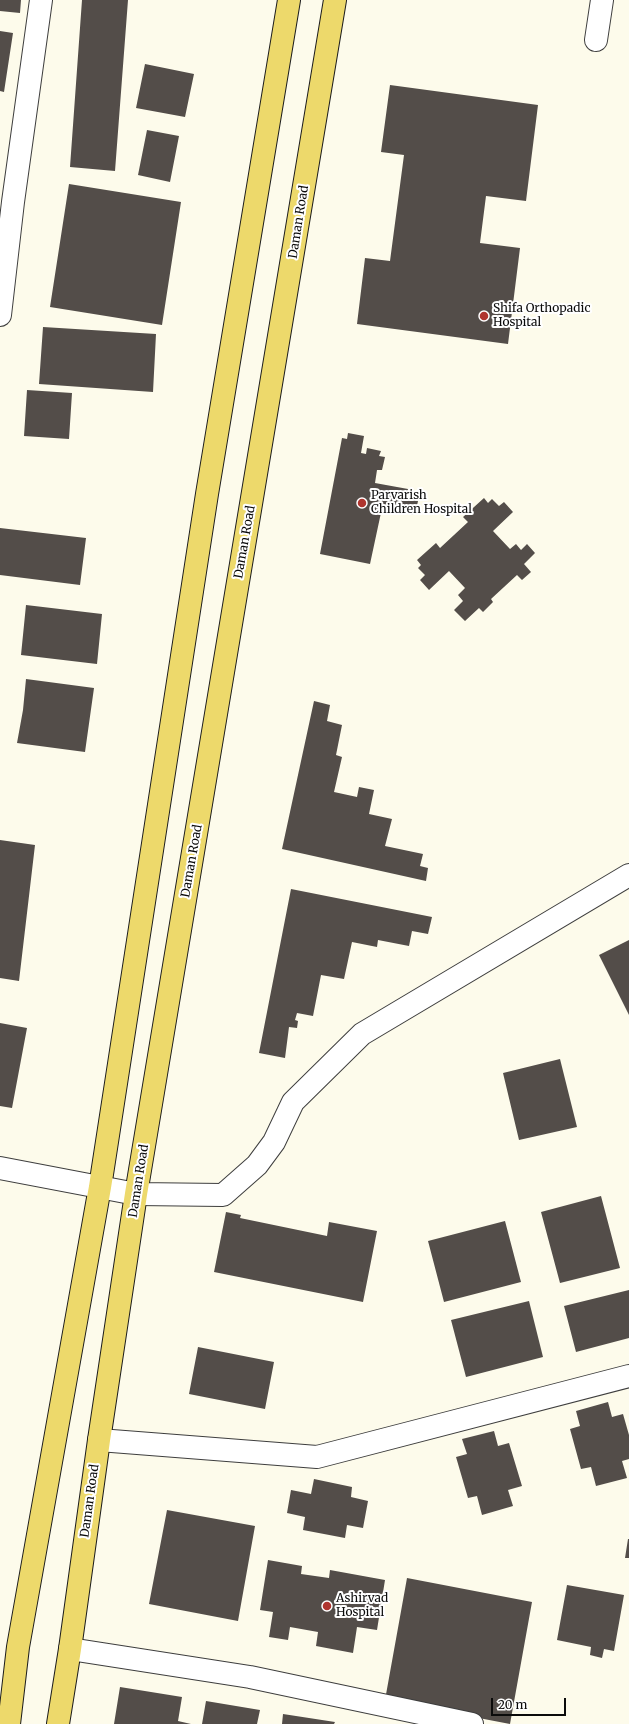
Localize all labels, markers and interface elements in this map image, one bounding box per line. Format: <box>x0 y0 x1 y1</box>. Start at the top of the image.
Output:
street label: Daman Road <box>286 184 312 260</box>
place label: Shifa Orthopadic Hospital <box>493 302 590 330</box>
marker: Shifa Orthopadic Hospital <box>478 310 490 322</box>
place label: Parvarish Children Hospital <box>371 489 472 517</box>
marker: Parvarish Children Hospital <box>356 497 368 509</box>
street label: Daman Road <box>232 504 258 580</box>
street label: Daman Road <box>179 823 205 899</box>
street label: Daman Road <box>126 1143 152 1219</box>
street label: Daman Road <box>78 1463 102 1539</box>
place label: Ashirvad Hospital <box>336 1592 388 1620</box>
marker: Ashirvad Hospital <box>321 1600 333 1612</box>
scale bar <box>493 1690 568 1716</box>
text: 20 m <box>498 1697 527 1712</box>

